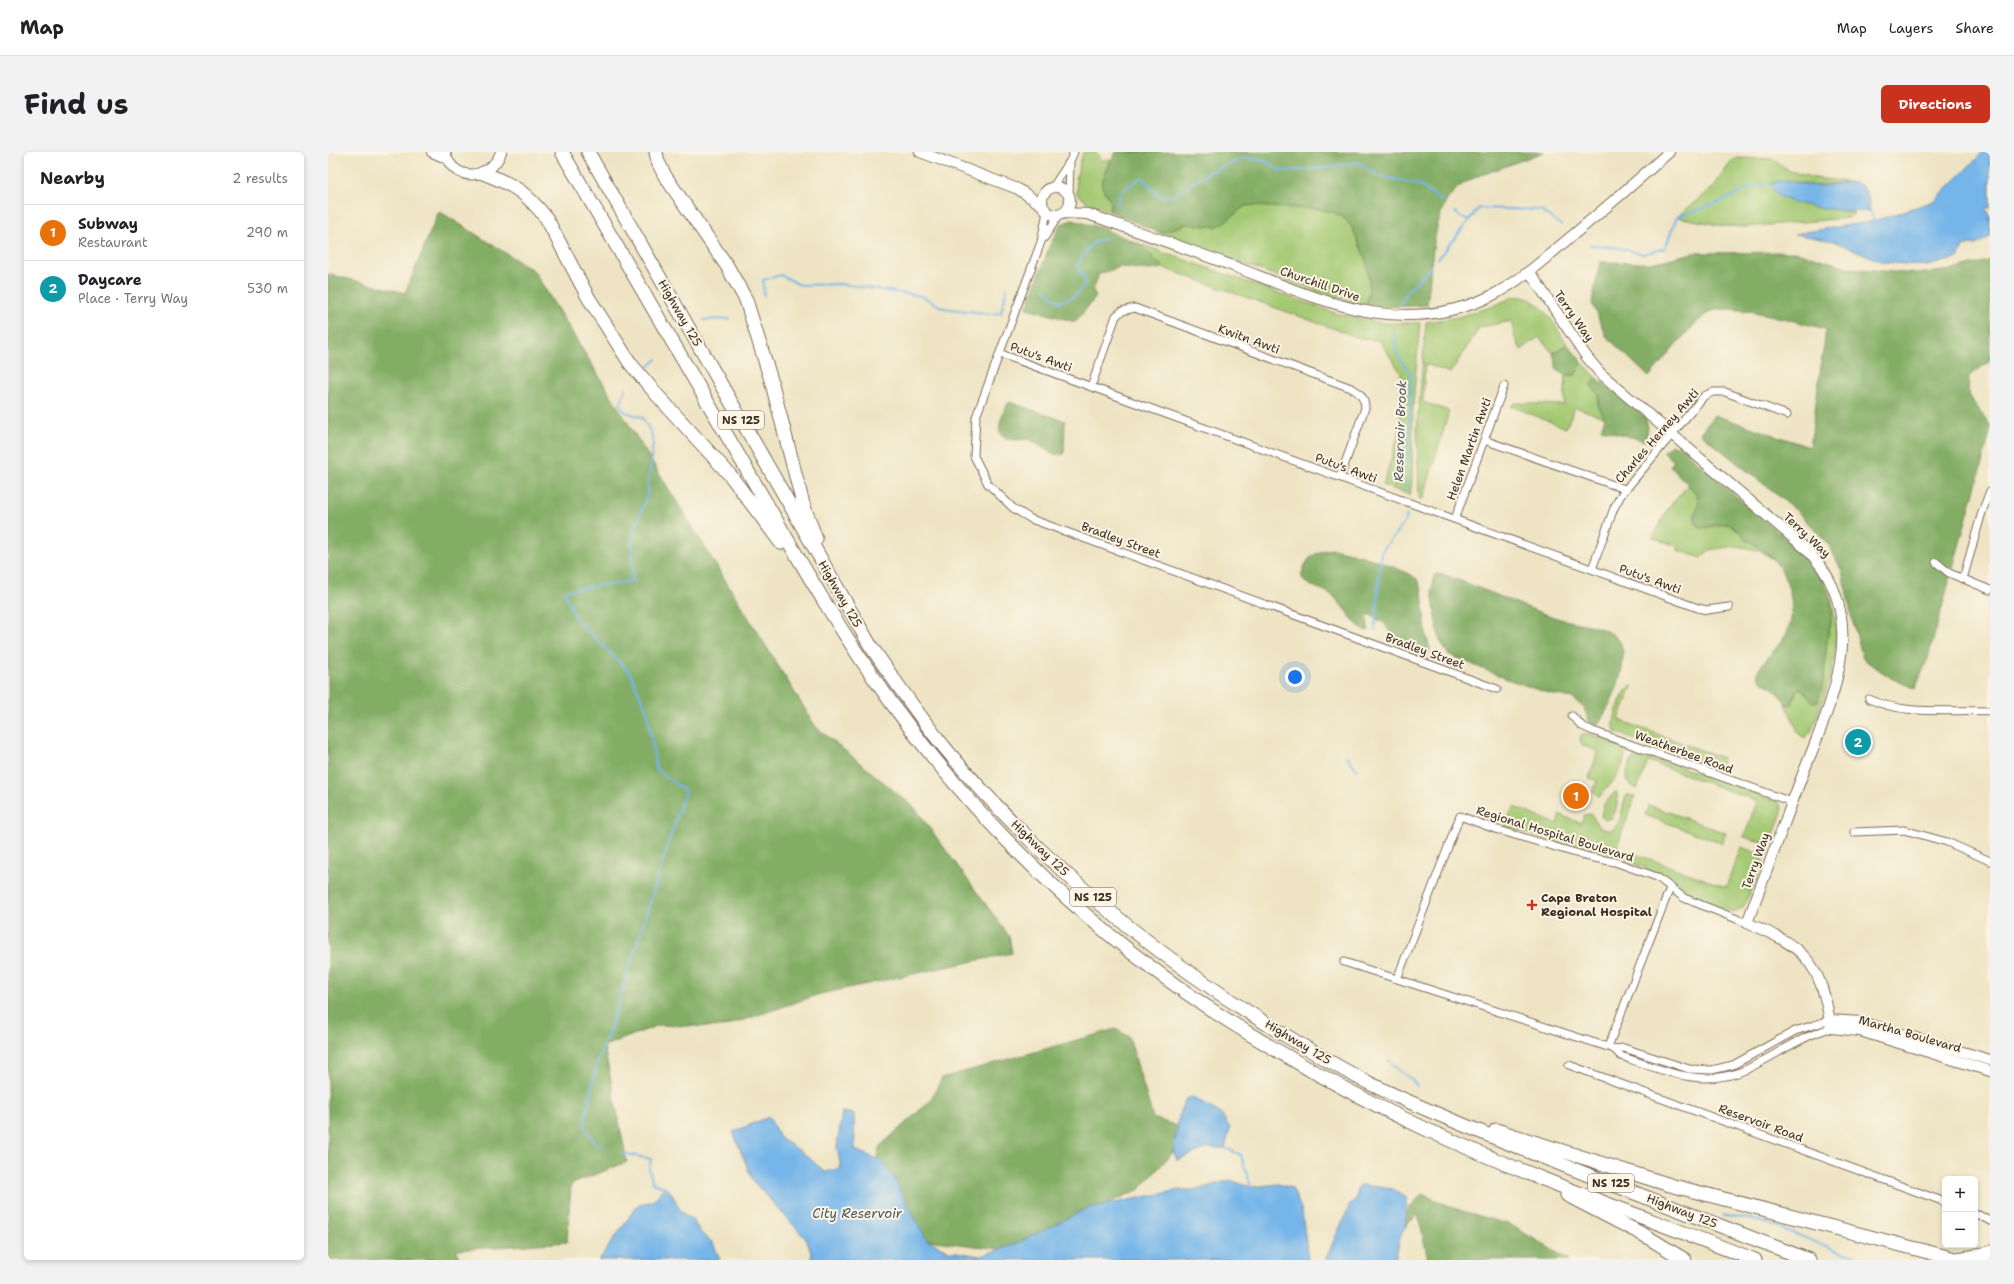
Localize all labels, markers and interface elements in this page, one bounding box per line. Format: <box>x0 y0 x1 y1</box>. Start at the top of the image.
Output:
text: Map <box>20 15 64 40</box>
text: Map <box>1837 19 1867 37</box>
text: Layers <box>1889 19 1933 37</box>
text: Share <box>1955 19 1994 37</box>
text: Find us <box>24 85 129 123</box>
button: Directions <box>1881 85 1990 123</box>
text: Nearby <box>40 167 105 189</box>
text: 2 results <box>232 170 288 187</box>
text: Subway <box>78 214 138 234</box>
text: 1 <box>50 224 56 241</box>
text: 290 m <box>246 224 288 241</box>
text: Restaurant <box>78 234 148 251</box>
street label: Churchill Drive <box>1278 263 1362 305</box>
text: Daycare <box>78 270 142 290</box>
street label: Highway 125 <box>654 277 706 349</box>
text: 2 <box>48 280 58 297</box>
text: 530 m <box>247 280 288 297</box>
street label: Terry Way <box>1550 287 1598 345</box>
text: Place · Terry Way <box>78 290 188 307</box>
street label: Kwitn Awti <box>1216 320 1282 358</box>
street label: Putu's Awti <box>1008 338 1074 376</box>
water label: Reservoir Brook <box>1390 380 1410 482</box>
street label: Charles Herney Awti <box>1612 385 1702 487</box>
street label: Helen Martin Awti <box>1443 395 1495 503</box>
road number: NS 125 <box>718 411 764 429</box>
street label: Putu's Awti <box>1313 449 1379 487</box>
street label: Terry Way <box>1780 509 1834 561</box>
street label: Bradley Street <box>1079 518 1163 562</box>
street label: Highway 125 <box>814 558 866 630</box>
street label: Putu's Awti <box>1617 560 1683 598</box>
street label: Bradley Street <box>1383 629 1467 673</box>
your location <box>1285 667 1305 687</box>
street label: Weatherbee Road <box>1632 727 1736 777</box>
pin: 2 <box>1845 727 1871 757</box>
pin: 1 <box>1563 781 1589 811</box>
street label: Regional Hospital Boulevard <box>1474 802 1636 866</box>
street label: Highway 125 <box>1008 816 1072 880</box>
street label: Terry Way <box>1738 830 1774 892</box>
road number: NS 125 <box>1070 888 1116 906</box>
place label: Cape Breton Regional Hospital <box>1541 890 1652 920</box>
marker: Cape Breton Regional Hospital <box>1526 899 1538 911</box>
street label: Martha Boulevard <box>1857 1012 1963 1056</box>
street label: Highway 125 <box>1262 1016 1334 1068</box>
street label: Reservoir Road <box>1716 1100 1806 1146</box>
road number: NS 125 <box>1588 1174 1634 1192</box>
map controls <box>1942 1176 1978 1248</box>
button: + <box>1942 1176 1978 1212</box>
street label: Highway 125 <box>1644 1190 1720 1232</box>
water label: City Reservoir <box>812 1205 903 1222</box>
button: − <box>1942 1212 1978 1248</box>

